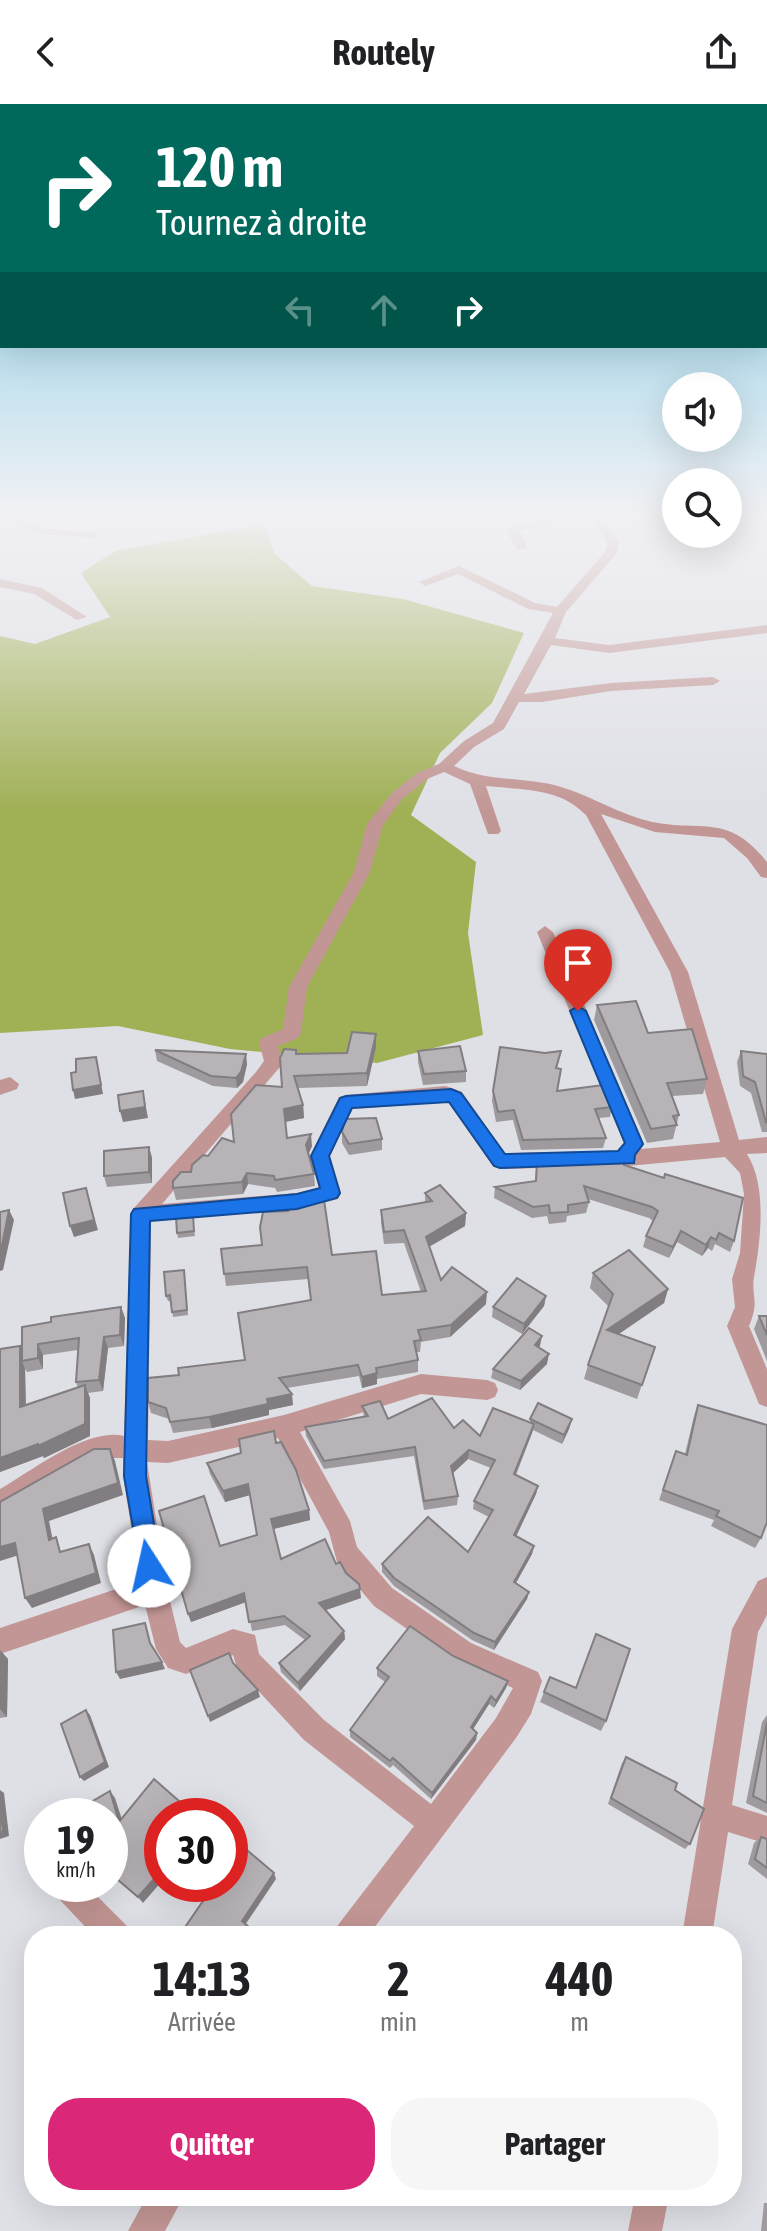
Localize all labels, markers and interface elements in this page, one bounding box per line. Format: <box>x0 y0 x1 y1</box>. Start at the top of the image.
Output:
icon: back <box>24 30 68 74</box>
icon: share <box>699 30 743 74</box>
text: Routely <box>332 31 435 73</box>
text: 120 m <box>156 135 283 199</box>
icon: right <box>24 136 128 240</box>
text: Tournez à droite <box>156 201 367 243</box>
icon: left <box>278 288 322 332</box>
icon: ahead <box>362 288 406 332</box>
icon: right <box>446 288 490 332</box>
map controls <box>662 372 742 548</box>
button: sound <box>662 372 742 452</box>
button: search <box>662 468 742 548</box>
pin <box>544 929 612 1011</box>
icon: arrive <box>556 941 600 985</box>
position arrow <box>107 1524 191 1608</box>
speed limit sign: 30 <box>144 1798 248 1902</box>
text: 19 <box>57 1817 95 1862</box>
text: km/h <box>56 1858 96 1881</box>
text: 14:13 <box>153 1951 251 2006</box>
text: 2 <box>387 1951 410 2006</box>
text: 440 <box>546 1951 613 2006</box>
text: Arrivée <box>168 2007 236 2037</box>
text: min <box>380 2007 417 2037</box>
text: m <box>570 2007 589 2037</box>
button: Quitter <box>48 2098 375 2190</box>
button: Partager <box>391 2098 718 2190</box>

